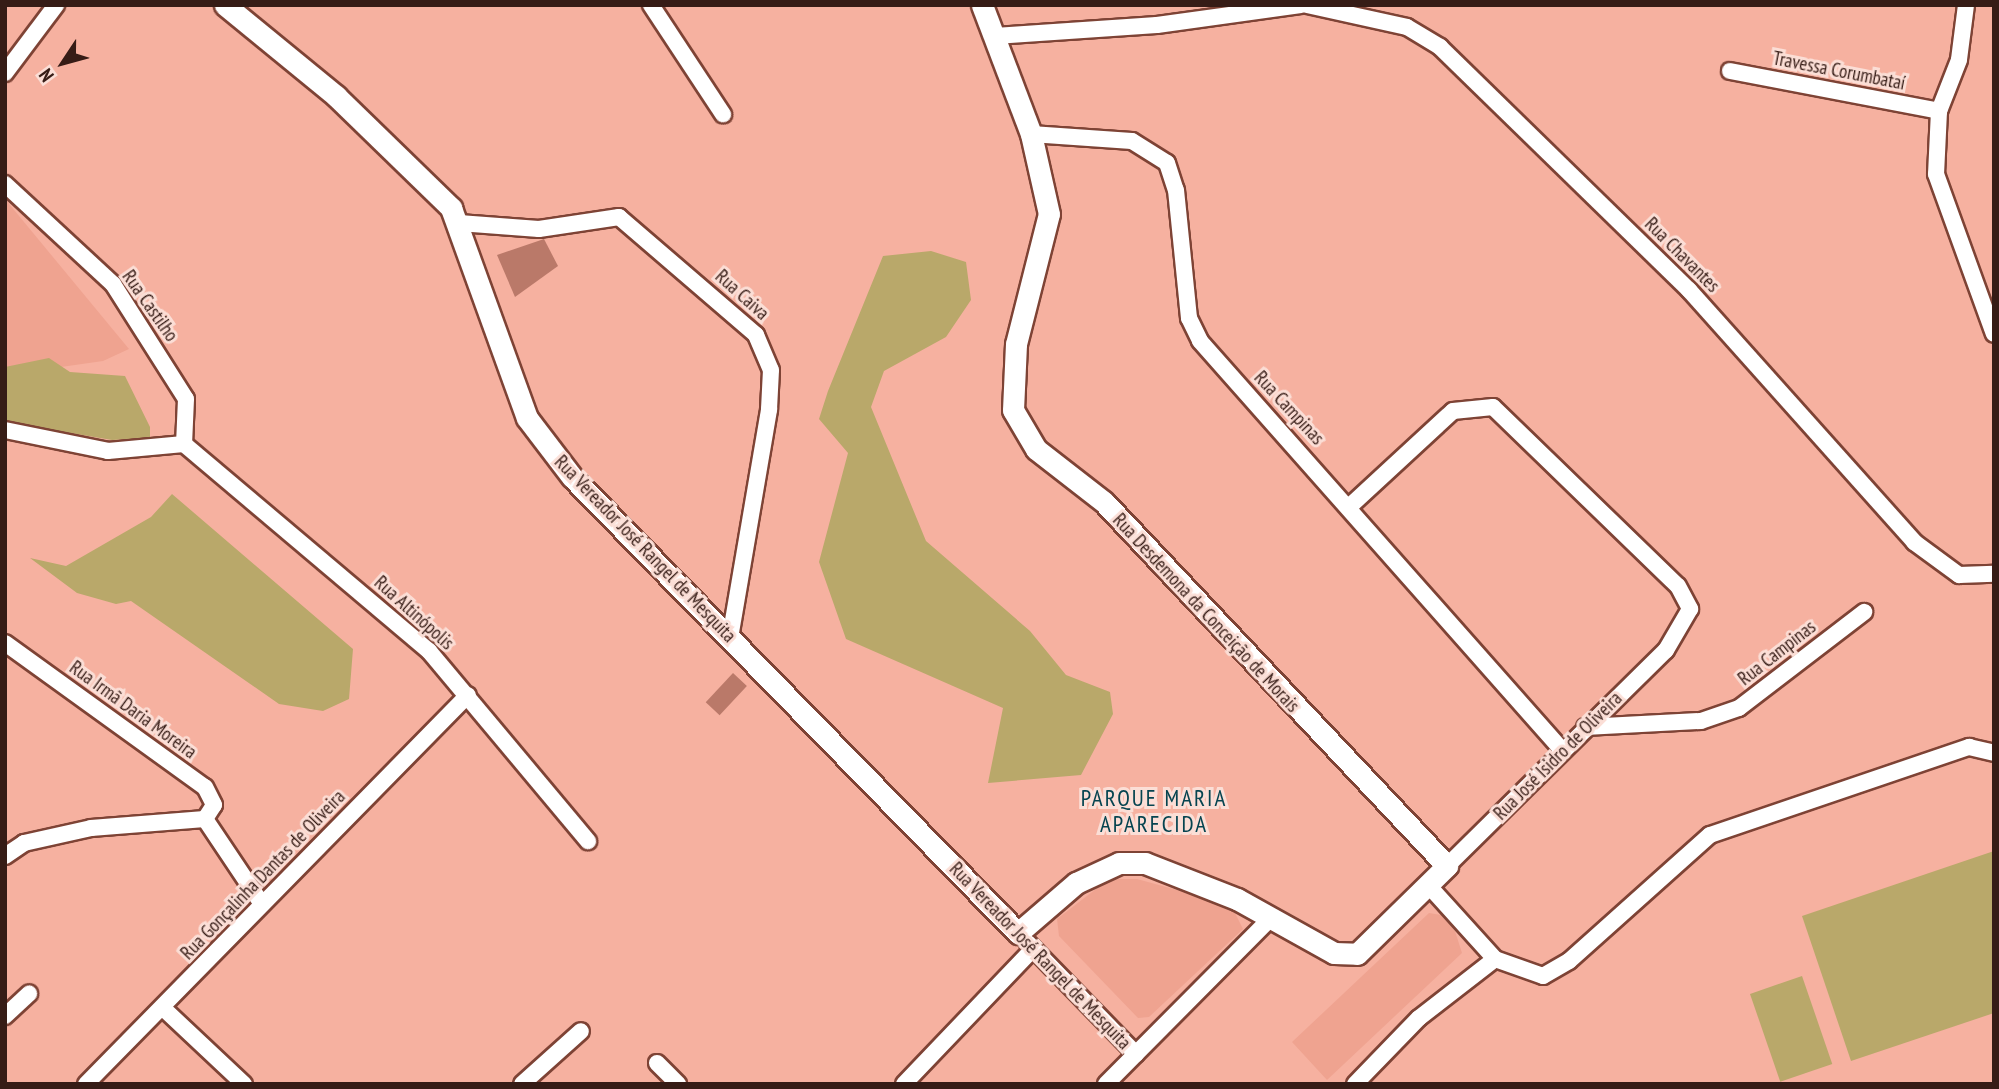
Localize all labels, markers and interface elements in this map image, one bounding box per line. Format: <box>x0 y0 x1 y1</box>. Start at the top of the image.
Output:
north arrow <box>28 28 98 98</box>
street label: Travessa Corumbataí <box>1771 47 1907 95</box>
text: N <box>33 64 59 87</box>
street label: Rua Chavantes <box>1640 213 1724 297</box>
street label: Rua Caiva <box>711 265 773 325</box>
street label: Rua Castilho <box>117 266 183 346</box>
street label: Rua Campinas <box>1249 367 1329 449</box>
street label: Rua Vereador José Rangel de Mesquita <box>549 451 741 647</box>
street label: Rua Desdemona da Conceição de Morais <box>1108 509 1304 717</box>
street label: Rua Altinópolis <box>369 571 459 655</box>
street label: Rua Campinas <box>1734 616 1820 690</box>
street label: Rua Irmã Daria Moreira <box>65 656 201 764</box>
street label: Rua José Isidro de Oliveira <box>1489 687 1627 825</box>
district label: PARQUE MARIA APARECIDA <box>1082 784 1226 838</box>
street label: Rua Gonçalinha Dantas de Oliveira <box>176 786 350 964</box>
street label: Rua Vereador José Rangel de Mesquita <box>944 858 1136 1054</box>

